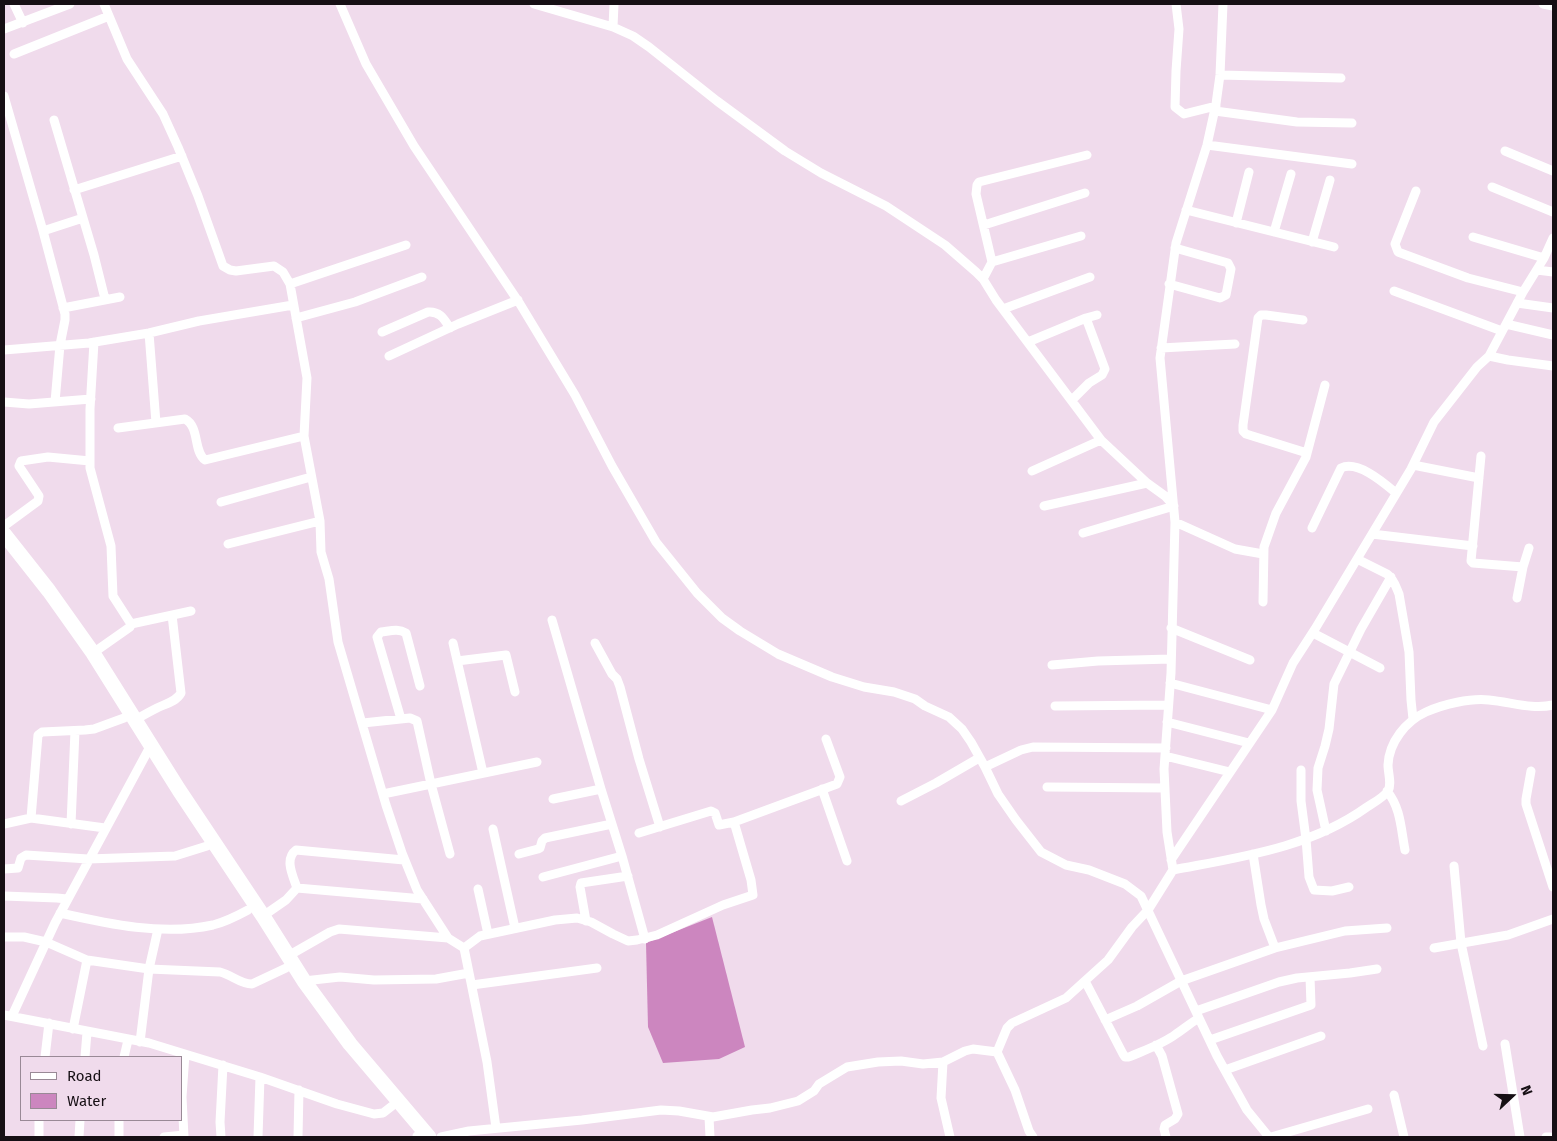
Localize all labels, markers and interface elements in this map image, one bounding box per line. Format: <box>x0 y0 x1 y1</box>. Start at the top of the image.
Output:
legend <box>20 1056 182 1121</box>
text: Road <box>67 1067 102 1085</box>
north arrow <box>1487 1071 1537 1121</box>
text: N <box>1517 1083 1536 1098</box>
text: Water <box>67 1092 106 1110</box>

